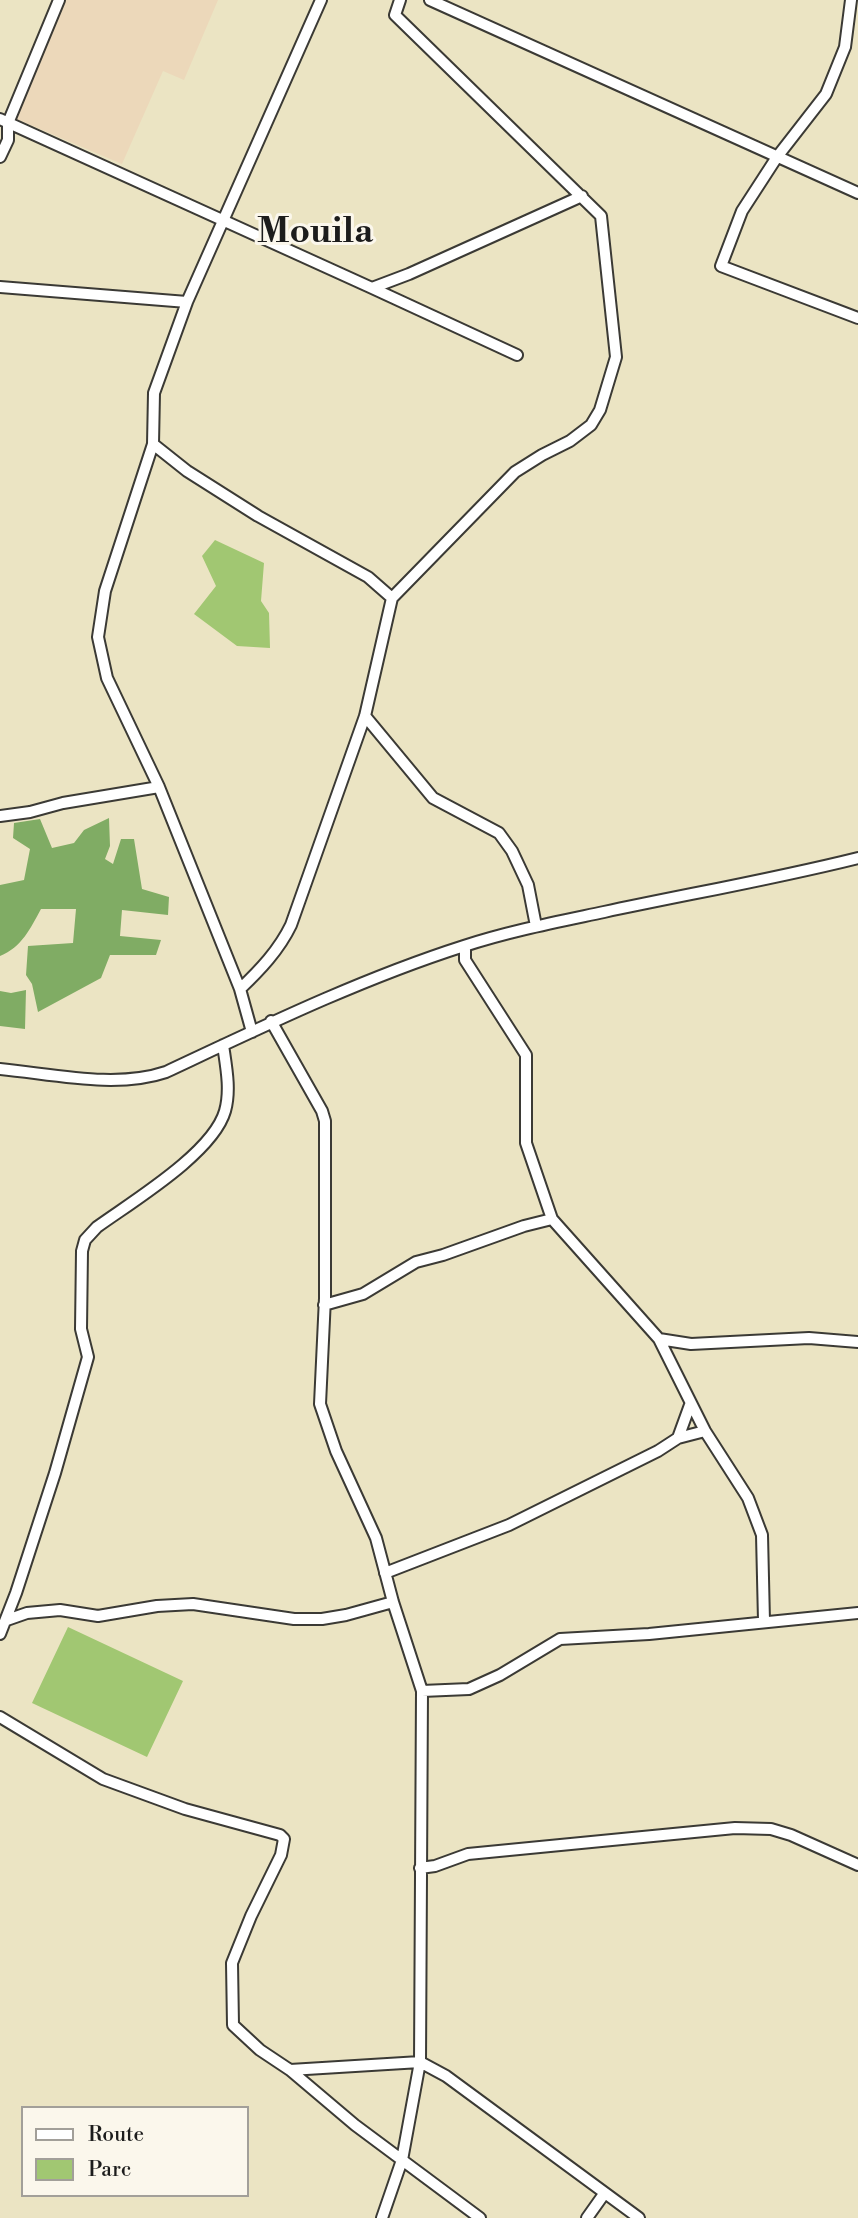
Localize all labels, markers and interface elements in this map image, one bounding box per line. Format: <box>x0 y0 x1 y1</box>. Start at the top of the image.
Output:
district label: Mouila <box>257 213 373 255</box>
legend <box>21 2106 248 2197</box>
text: Route <box>88 2122 144 2148</box>
text: Parc <box>88 2157 131 2183</box>

